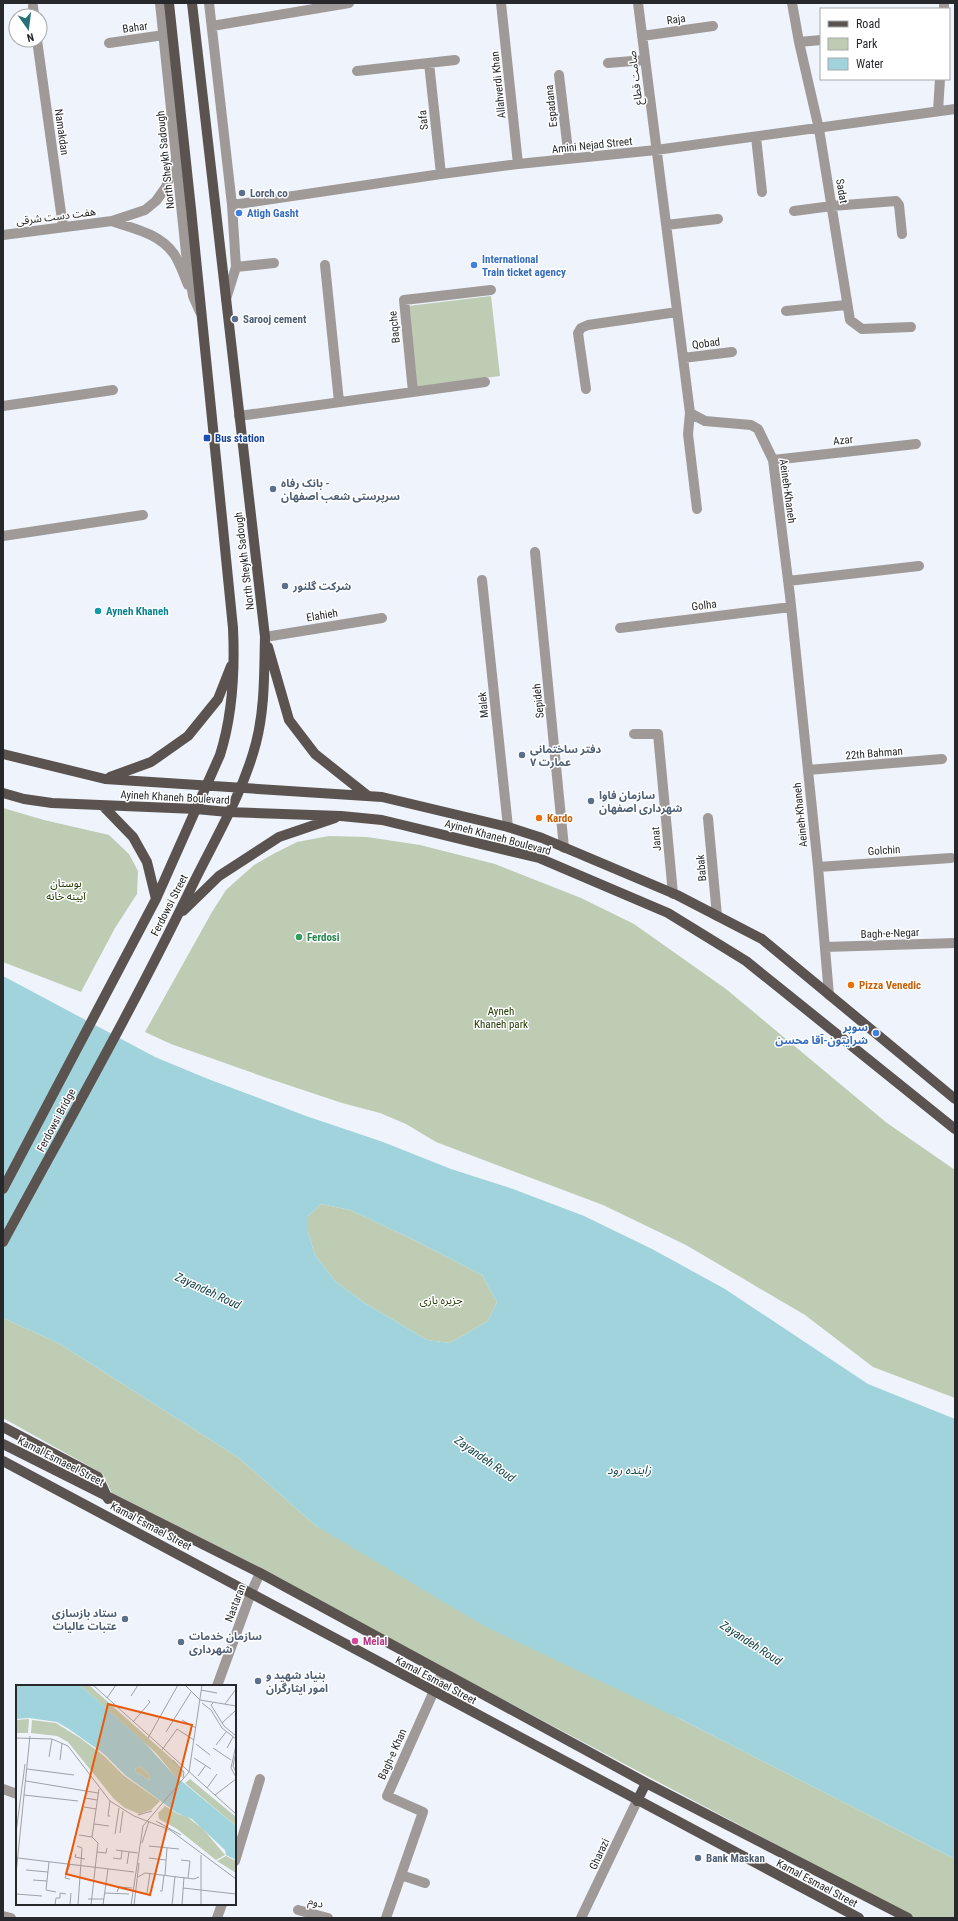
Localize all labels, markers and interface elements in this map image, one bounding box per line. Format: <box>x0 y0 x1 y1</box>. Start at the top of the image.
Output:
north arrow <box>8 8 48 48</box>
legend <box>820 8 950 80</box>
street label: Raja <box>666 12 686 27</box>
text: Road <box>856 17 880 31</box>
street label: Bahar <box>122 19 149 36</box>
text: N <box>25 30 35 44</box>
text: Park <box>856 37 878 51</box>
street label: صامت قطاع <box>626 50 646 106</box>
street label: Allahverdi Khan <box>489 51 508 119</box>
text: Water <box>856 57 884 71</box>
street label: Espadana <box>543 84 560 128</box>
street label: Namakdan <box>52 108 71 156</box>
street label: Safa <box>416 109 431 130</box>
street label: North Sheykh Sadough <box>154 110 177 210</box>
street label: Amini Nejad Street <box>551 135 633 156</box>
street label: Sadat <box>833 178 850 205</box>
place label: Lorch co <box>250 187 288 200</box>
marker: Lorch co <box>237 188 247 198</box>
street label: هفت دست شرقی <box>15 205 97 228</box>
place label: Atigh Gasht <box>247 207 299 220</box>
marker: Atigh Gasht <box>234 208 244 218</box>
place label: International Train ticket agency <box>482 253 566 279</box>
marker: International Train ticket agency <box>469 260 479 270</box>
street label: Baqche <box>386 310 403 344</box>
place label: Sarooj cement <box>243 313 307 326</box>
marker: Sarooj cement <box>230 314 240 324</box>
street label: Qobad <box>691 335 721 352</box>
place label: Bus station <box>215 432 265 445</box>
marker: Bus station <box>202 433 212 443</box>
street label: Azar <box>832 433 854 448</box>
street label: Aeineh-Khaneh <box>777 458 798 524</box>
place label: بانک رفاه - سرپرستی شعب اصفهان <box>281 477 400 504</box>
marker: بانک رفاه - سرپرستی شعب اصفهان <box>268 484 278 494</box>
street label: North Sheykh Sadough <box>232 511 257 611</box>
place label: شرکت گلنور <box>292 580 351 593</box>
marker: شرکت گلنور <box>280 581 290 591</box>
street label: Golha <box>691 598 717 613</box>
place label: Ayneh Khaneh <box>106 605 169 618</box>
marker: Ayneh Khaneh <box>93 606 103 616</box>
street label: Elahieh <box>305 607 339 624</box>
street label: Sepideh <box>530 683 547 719</box>
street label: Malek <box>476 691 491 719</box>
place label: دفتر ساختمانی عمارت ۷ <box>530 743 602 769</box>
street label: 22th Bahman <box>845 745 903 762</box>
marker: دفتر ساختمانی عمارت ۷ <box>517 750 527 760</box>
street label: Aeineh-Khaneh <box>791 782 810 848</box>
street label: Ayineh Khaneh Boulevard <box>120 788 230 807</box>
place label: سازمان فاوا شهرداری اصفهان <box>599 789 683 815</box>
marker: سازمان فاوا شهرداری اصفهان <box>586 796 596 806</box>
place label: Kardo <box>547 812 573 825</box>
marker: Kardo <box>534 813 544 823</box>
street label: Ayineh Khaneh Boulevard <box>443 817 552 858</box>
street label: Janat <box>649 826 664 852</box>
street label: Golchin <box>867 843 901 858</box>
street label: Babak <box>694 854 709 882</box>
street label: Ferdowsi Street <box>148 872 191 938</box>
park label: بوستان آیینه خانه <box>46 877 87 903</box>
street label: Bagh-e-Negar <box>860 926 920 941</box>
place label: Ferdosi <box>307 931 340 944</box>
marker: Ferdosi <box>294 932 304 942</box>
place label: Pizza Venedic <box>859 979 921 992</box>
marker: Pizza Venedic <box>846 980 856 990</box>
park label: Ayneh Khaneh park <box>474 1005 528 1031</box>
place label: سوپر شرایتون-آقا محسن <box>775 1021 868 1047</box>
marker: سوپر شرایتون-آقا محسن <box>871 1028 881 1038</box>
street label: Ferdowsi Bridge <box>34 1086 79 1154</box>
water label: Zayandeh Roud <box>172 1269 243 1312</box>
park label: جزیره بازی <box>419 1294 463 1307</box>
water label: Zayandeh Roud <box>451 1432 518 1485</box>
street label: Kamal Esmaeel Street <box>15 1434 106 1489</box>
water label: زاینده رود <box>607 1463 652 1477</box>
street label: Kamal Esmael Street <box>108 1500 194 1553</box>
street label: Nastaran <box>222 1582 249 1624</box>
place label: ستاد بازسازی عتبات عالیات <box>52 1607 117 1633</box>
marker: ستاد بازسازی عتبات عالیات <box>120 1614 130 1624</box>
water label: Zayandeh Roud <box>717 1617 785 1668</box>
place label: سازمان خدمات شهرداری <box>189 1630 262 1656</box>
place label: Melal <box>363 1635 388 1648</box>
marker: Melal <box>350 1636 360 1646</box>
marker: سازمان خدمات شهرداری <box>176 1637 186 1647</box>
street label: Kamal Esmael Street <box>393 1654 479 1707</box>
place label: بنیاد شهید و امور ایثارگران <box>266 1669 328 1695</box>
marker: بنیاد شهید و امور ایثارگران <box>253 1676 263 1686</box>
inset map <box>16 1685 236 1905</box>
street label: Bagh-e Khan <box>375 1727 409 1782</box>
street label: Gharazi <box>587 1837 612 1872</box>
place label: Bank Maskan <box>706 1852 765 1865</box>
marker: Bank Maskan <box>693 1853 703 1863</box>
street label: Kamal Esmael Street <box>774 1857 860 1910</box>
street label: دوم <box>306 1894 325 1912</box>

